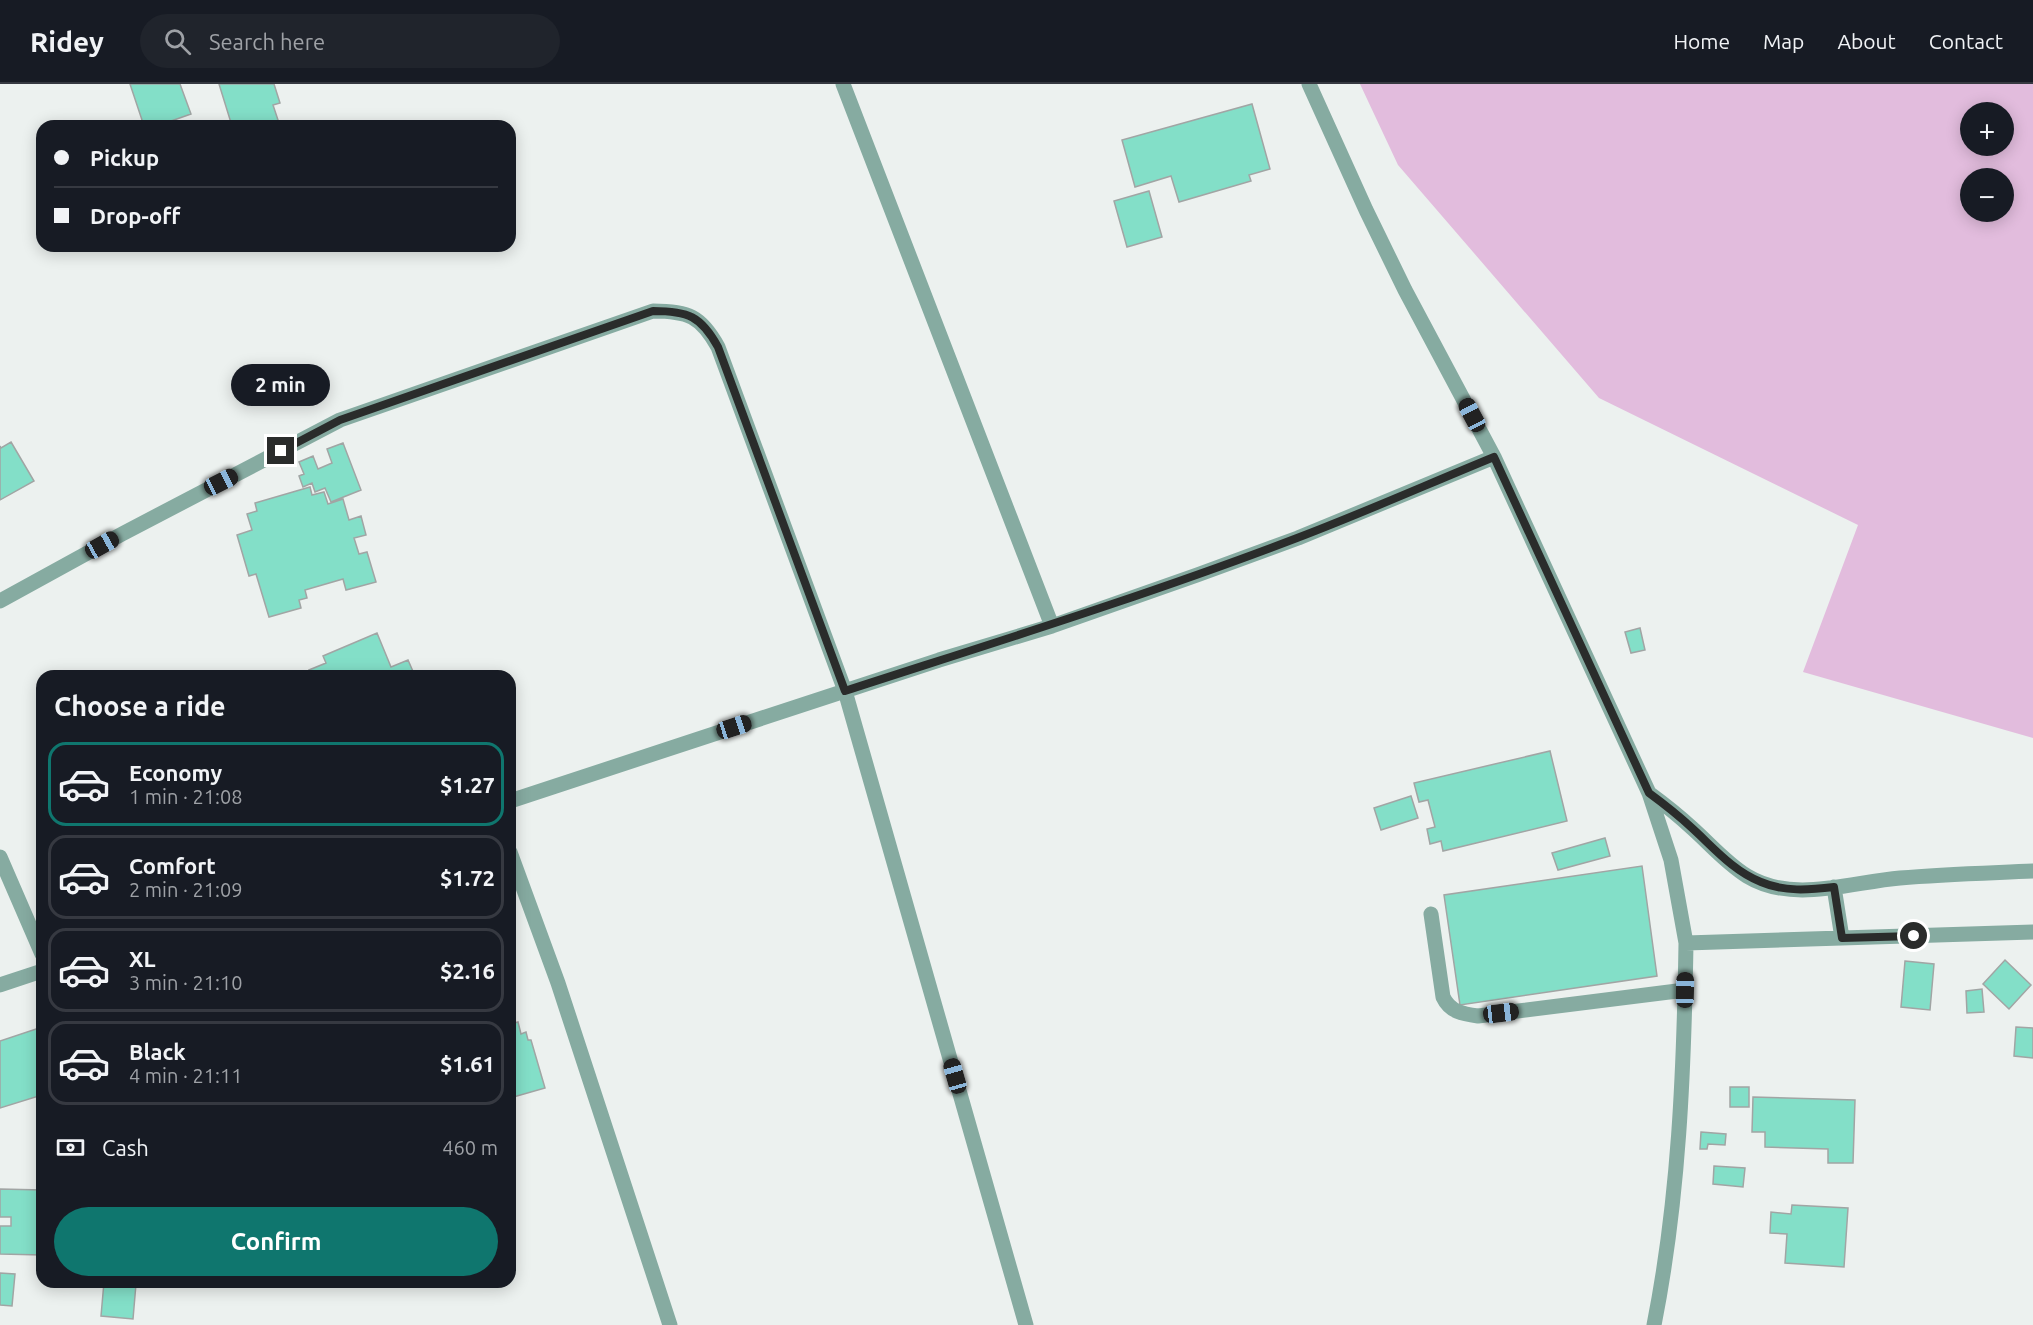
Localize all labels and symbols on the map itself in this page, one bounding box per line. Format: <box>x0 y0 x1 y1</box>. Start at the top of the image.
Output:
callout: 2 min <box>232 364 330 406</box>
car <box>1456 395 1488 435</box>
route end <box>267 437 294 464</box>
car <box>201 466 241 498</box>
car <box>82 528 122 562</box>
car <box>714 713 754 741</box>
route start <box>1900 922 1927 949</box>
car <box>1676 972 1694 1008</box>
car <box>1482 1002 1520 1024</box>
car <box>941 1056 969 1096</box>

